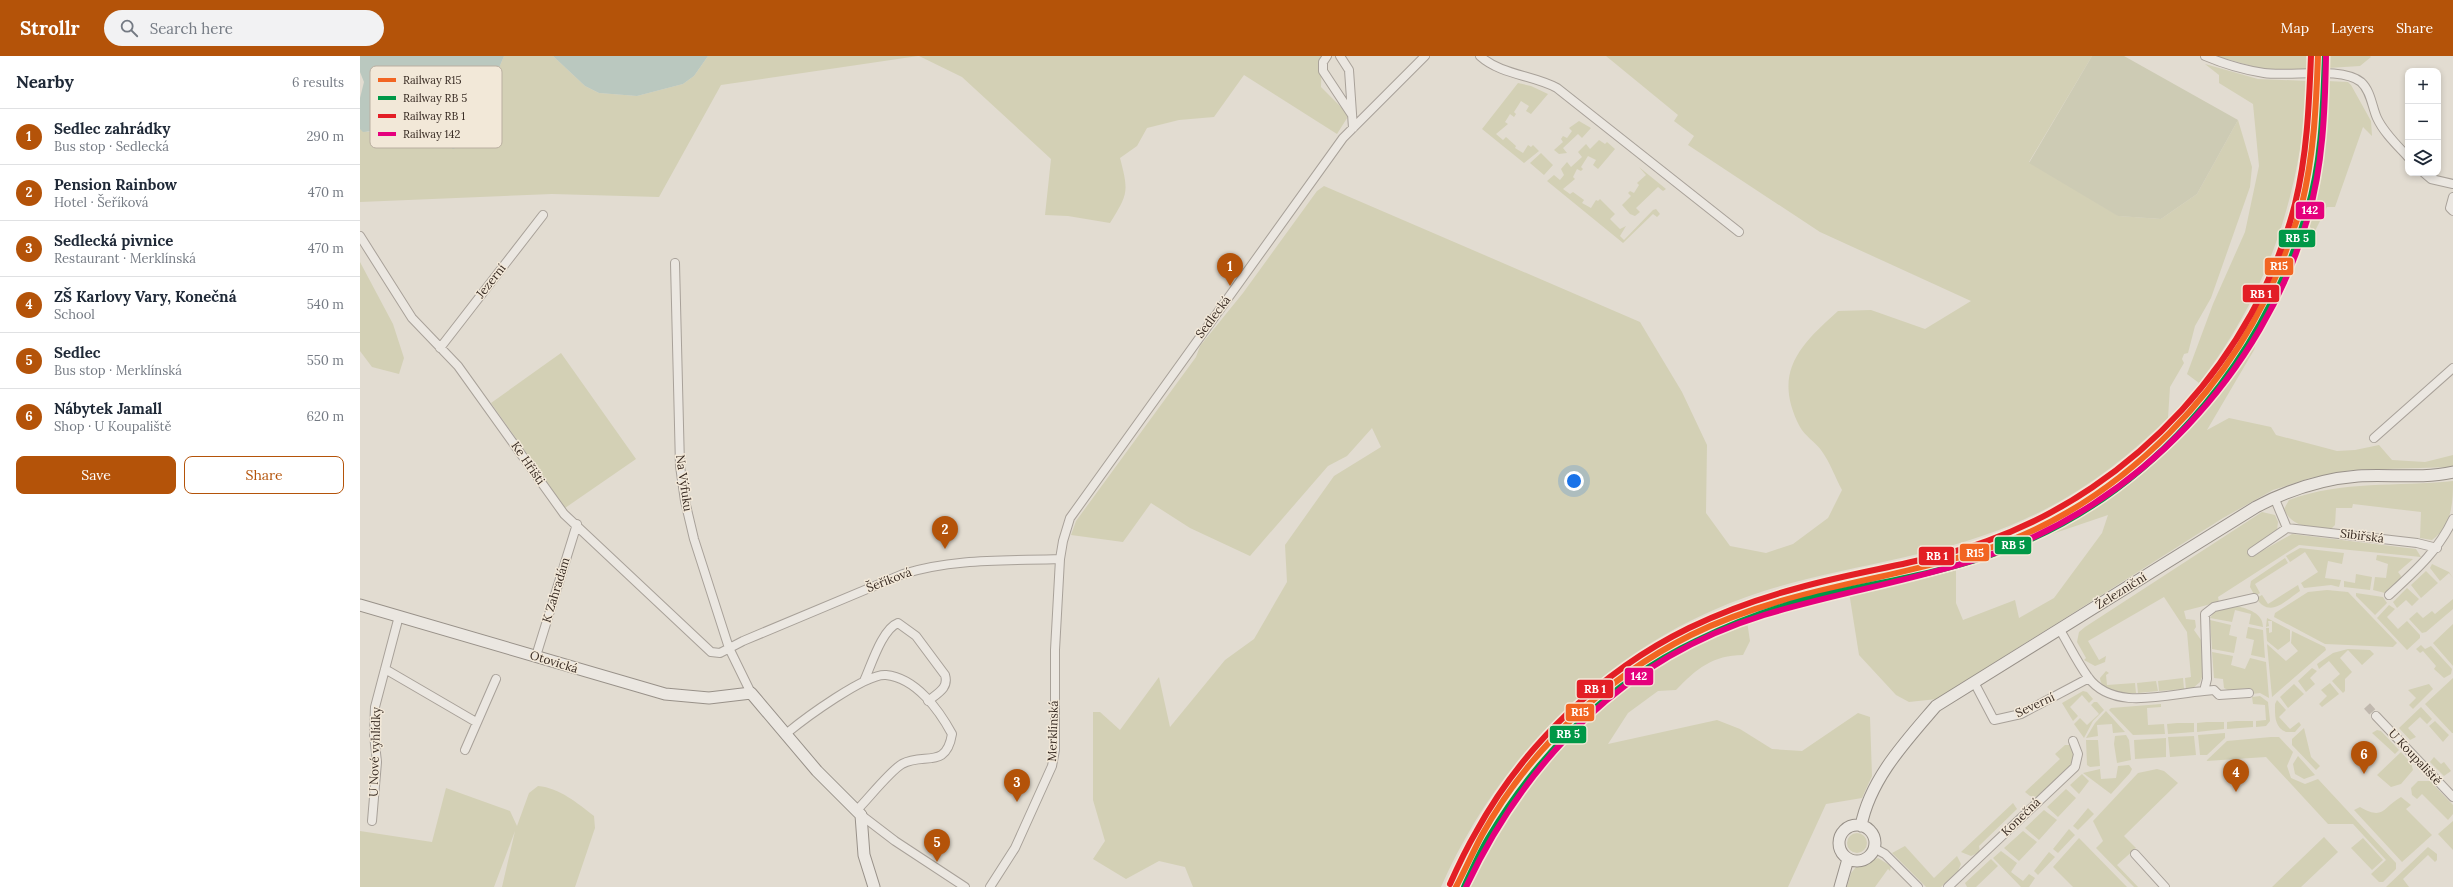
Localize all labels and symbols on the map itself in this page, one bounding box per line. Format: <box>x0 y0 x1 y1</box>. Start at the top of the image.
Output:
legend <box>370 66 502 148</box>
text: Railway R15 <box>403 73 462 87</box>
text: Railway RB 5 <box>403 91 467 105</box>
text: Railway RB 1 <box>403 109 465 123</box>
text: Railway 142 <box>403 127 461 141</box>
line badge: 142 <box>2295 201 2325 220</box>
text: 142 <box>2302 203 2318 217</box>
line badge: RB 5 <box>2278 229 2316 248</box>
text: RB 5 <box>2285 231 2309 245</box>
pin: 1 <box>1217 253 1243 286</box>
line badge: R15 <box>2264 257 2294 276</box>
text: R15 <box>2270 259 2288 273</box>
street label: Jezerní <box>472 261 509 302</box>
line badge: RB 1 <box>2242 284 2280 303</box>
text: RB 1 <box>2250 287 2273 301</box>
street label: Sedlecká <box>1192 293 1233 341</box>
street label: Ke Hřišti <box>508 438 549 487</box>
street label: Na Výfuku <box>673 454 696 512</box>
your location <box>1564 471 1584 491</box>
pin: 2 <box>932 516 958 549</box>
street label: Sibiřská <box>2339 525 2385 546</box>
line badge: RB 5 <box>1994 536 2032 555</box>
text: RB 5 <box>2001 538 2025 552</box>
line badge: R15 <box>1959 543 1990 562</box>
line badge: RB 1 <box>1918 546 1955 566</box>
text: R15 <box>1966 546 1984 560</box>
text: RB 1 <box>1926 549 1949 563</box>
street label: K Zahradám <box>538 555 573 624</box>
street label: Šeříková <box>864 564 914 595</box>
street label: Železniční <box>2092 569 2149 612</box>
street label: Otovická <box>528 647 580 676</box>
line badge: 142 <box>1624 667 1654 686</box>
text: 142 <box>1631 669 1647 683</box>
line badge: RB 1 <box>1576 679 1614 699</box>
text: RB 1 <box>1584 682 1607 696</box>
street label: Severní <box>2013 689 2057 720</box>
street label: Merklínská <box>1044 700 1061 762</box>
line badge: R15 <box>1565 703 1595 722</box>
text: R15 <box>1571 705 1589 719</box>
street label: U Nové vyhlídky <box>365 706 384 797</box>
line badge: RB 5 <box>1549 725 1587 744</box>
street label: U Koupaliště <box>2386 726 2445 788</box>
text: RB 5 <box>1556 727 1580 741</box>
pin: 6 <box>2351 741 2377 774</box>
pin: 4 <box>2223 759 2249 792</box>
pin: 3 <box>1004 769 1030 802</box>
street label: Konečná <box>1998 794 2043 839</box>
pin: 5 <box>924 829 950 862</box>

